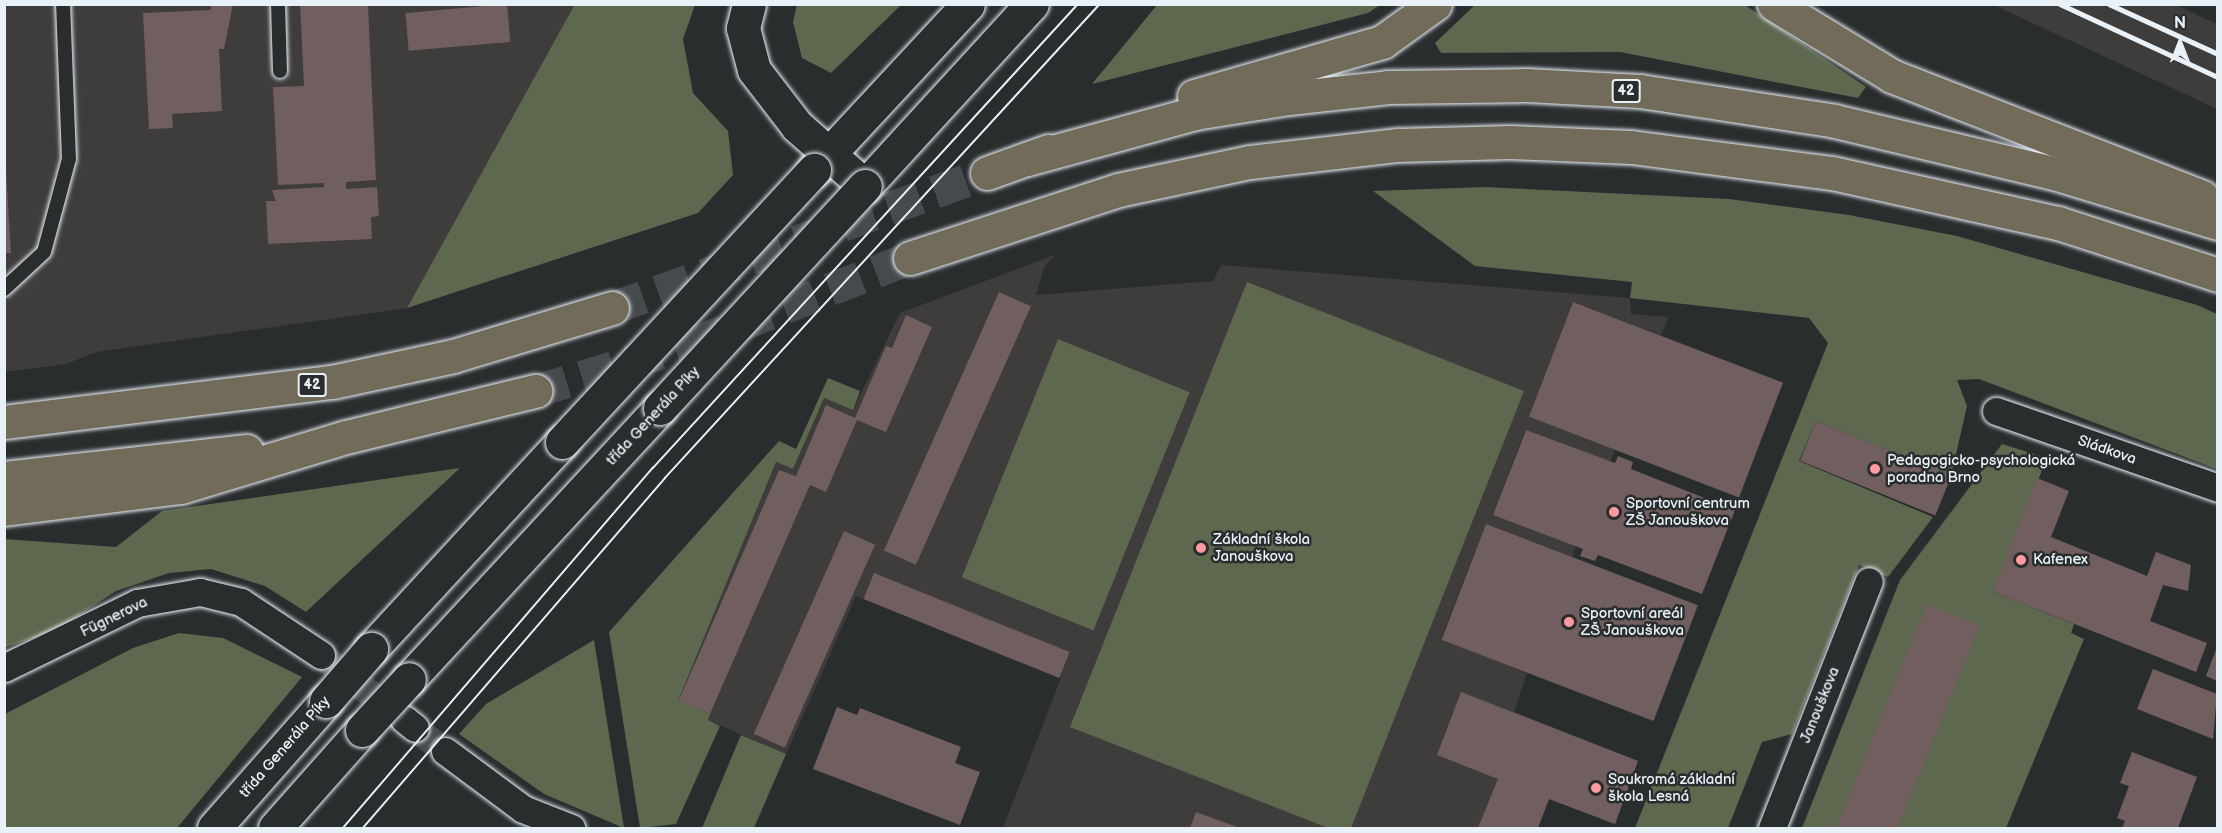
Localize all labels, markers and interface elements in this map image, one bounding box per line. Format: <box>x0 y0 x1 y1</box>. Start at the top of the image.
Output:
north arrow <box>2150 12 2210 72</box>
text: N <box>2174 14 2186 33</box>
road number: 42 <box>1611 80 1641 102</box>
street label: třída Generála Píky <box>603 363 703 469</box>
road number: 42 <box>297 374 327 396</box>
street label: Sládkova <box>2075 432 2139 468</box>
place label: Pedagogicko-psychologická poradna Brno <box>1887 451 2075 486</box>
marker: Pedagogicko-psychologická poradna Brno <box>1868 462 1882 476</box>
place label: Sportovní centrum ZŠ Janouškova <box>1626 494 1750 529</box>
marker: Sportovní centrum ZŠ Janouškova <box>1607 505 1621 519</box>
place label: Základní škola Janouškova <box>1213 530 1310 565</box>
marker: Základní škola Janouškova <box>1194 541 1208 555</box>
place label: Kafenex <box>2033 551 2088 569</box>
marker: Kafenex <box>2014 553 2028 567</box>
street label: Fügnerova <box>78 593 150 641</box>
place label: Sportovní areál ZŠ Janouškova <box>1581 604 1685 639</box>
marker: Sportovní areál ZŠ Janouškova <box>1562 615 1576 629</box>
street label: Janouškova <box>1797 664 1843 746</box>
street label: třída Generála Píky <box>236 692 334 802</box>
place label: Soukromá základní škola Lesná <box>1608 770 1735 805</box>
marker: Soukromá základní škola Lesná <box>1589 781 1603 795</box>

